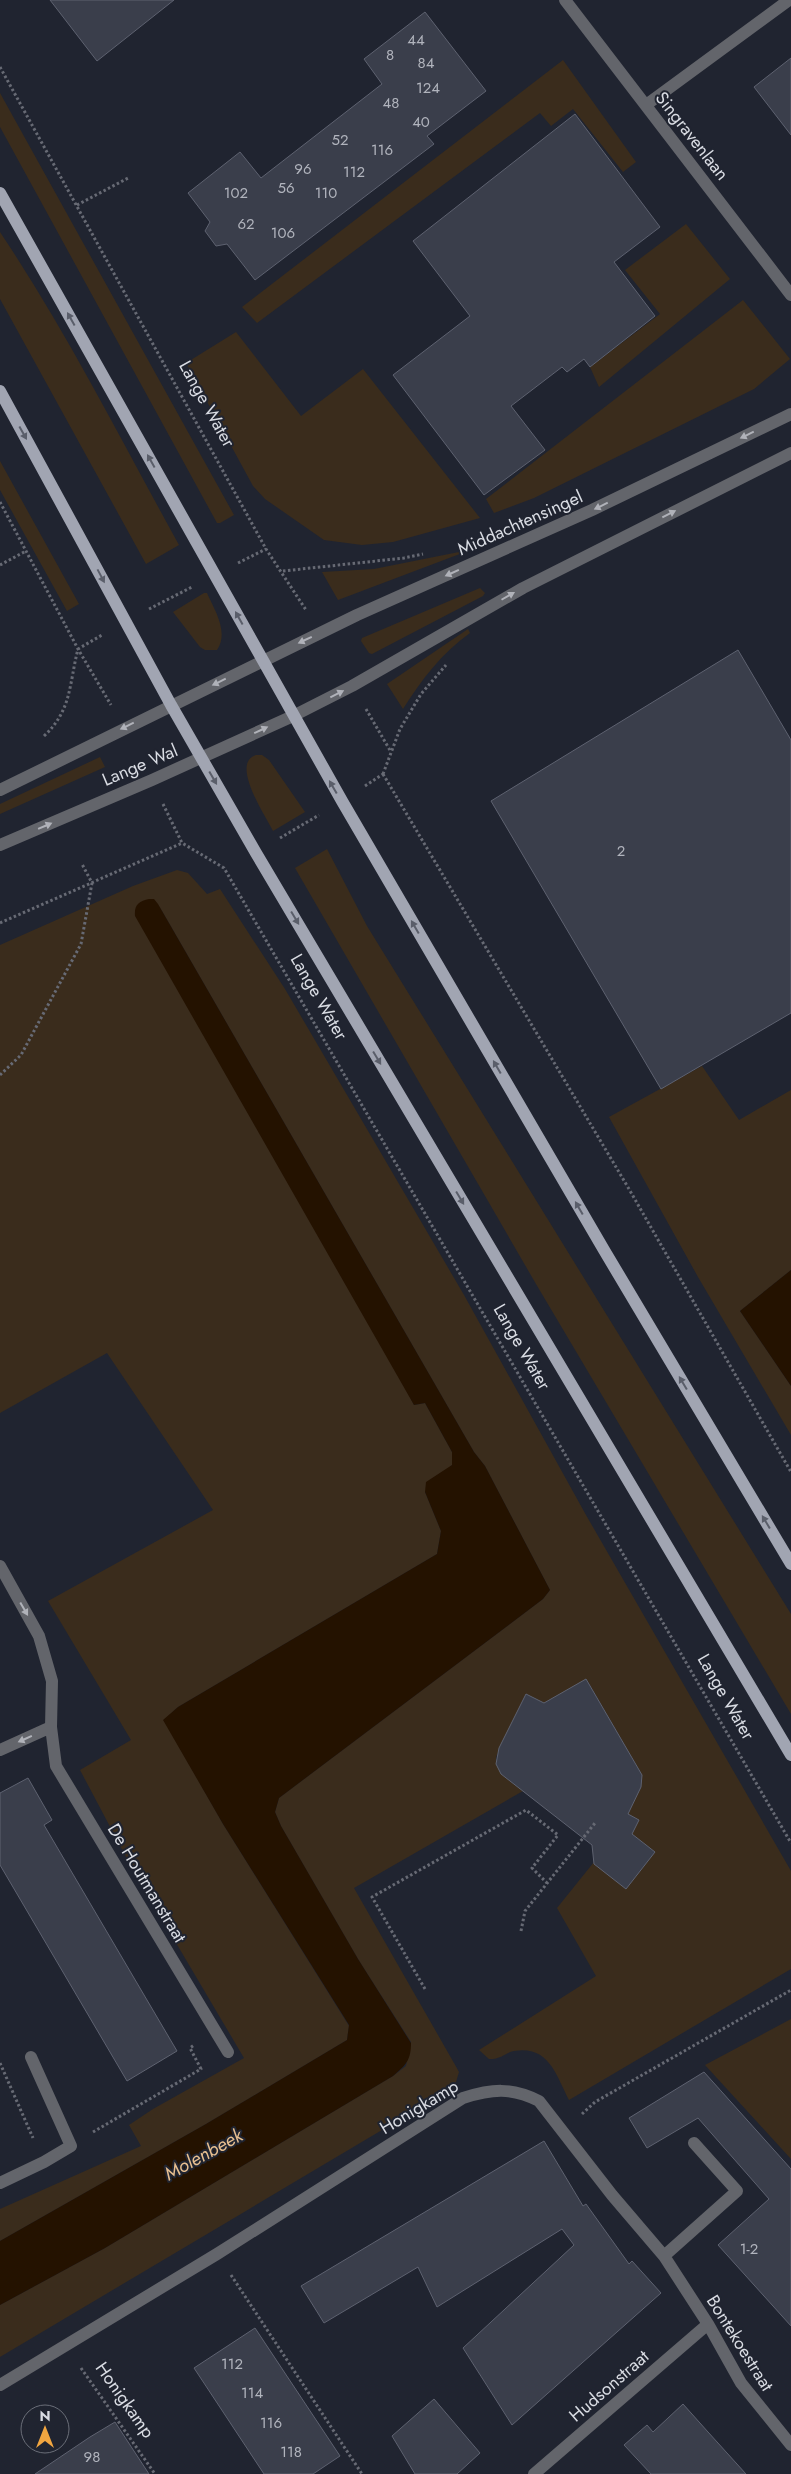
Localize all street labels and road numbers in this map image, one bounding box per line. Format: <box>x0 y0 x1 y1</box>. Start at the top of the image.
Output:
street label: Singravenlaan <box>649 86 735 186</box>
street label: Lange Water <box>172 356 242 453</box>
street label: Middachtensingel <box>453 484 587 562</box>
street label: Lange Wal <box>98 737 182 793</box>
street label: Lange Water <box>284 949 355 1046</box>
street label: Lange Water <box>487 1299 558 1396</box>
street label: Lange Water <box>691 1649 762 1746</box>
street label: De Houtmanstraat <box>101 1818 193 1948</box>
street label: Honigkamp <box>375 2073 463 2141</box>
street label: Bontekoestraat <box>700 2290 780 2397</box>
street label: Hudsonstraat <box>563 2343 655 2428</box>
street label: Honigkamp <box>89 2357 161 2443</box>

